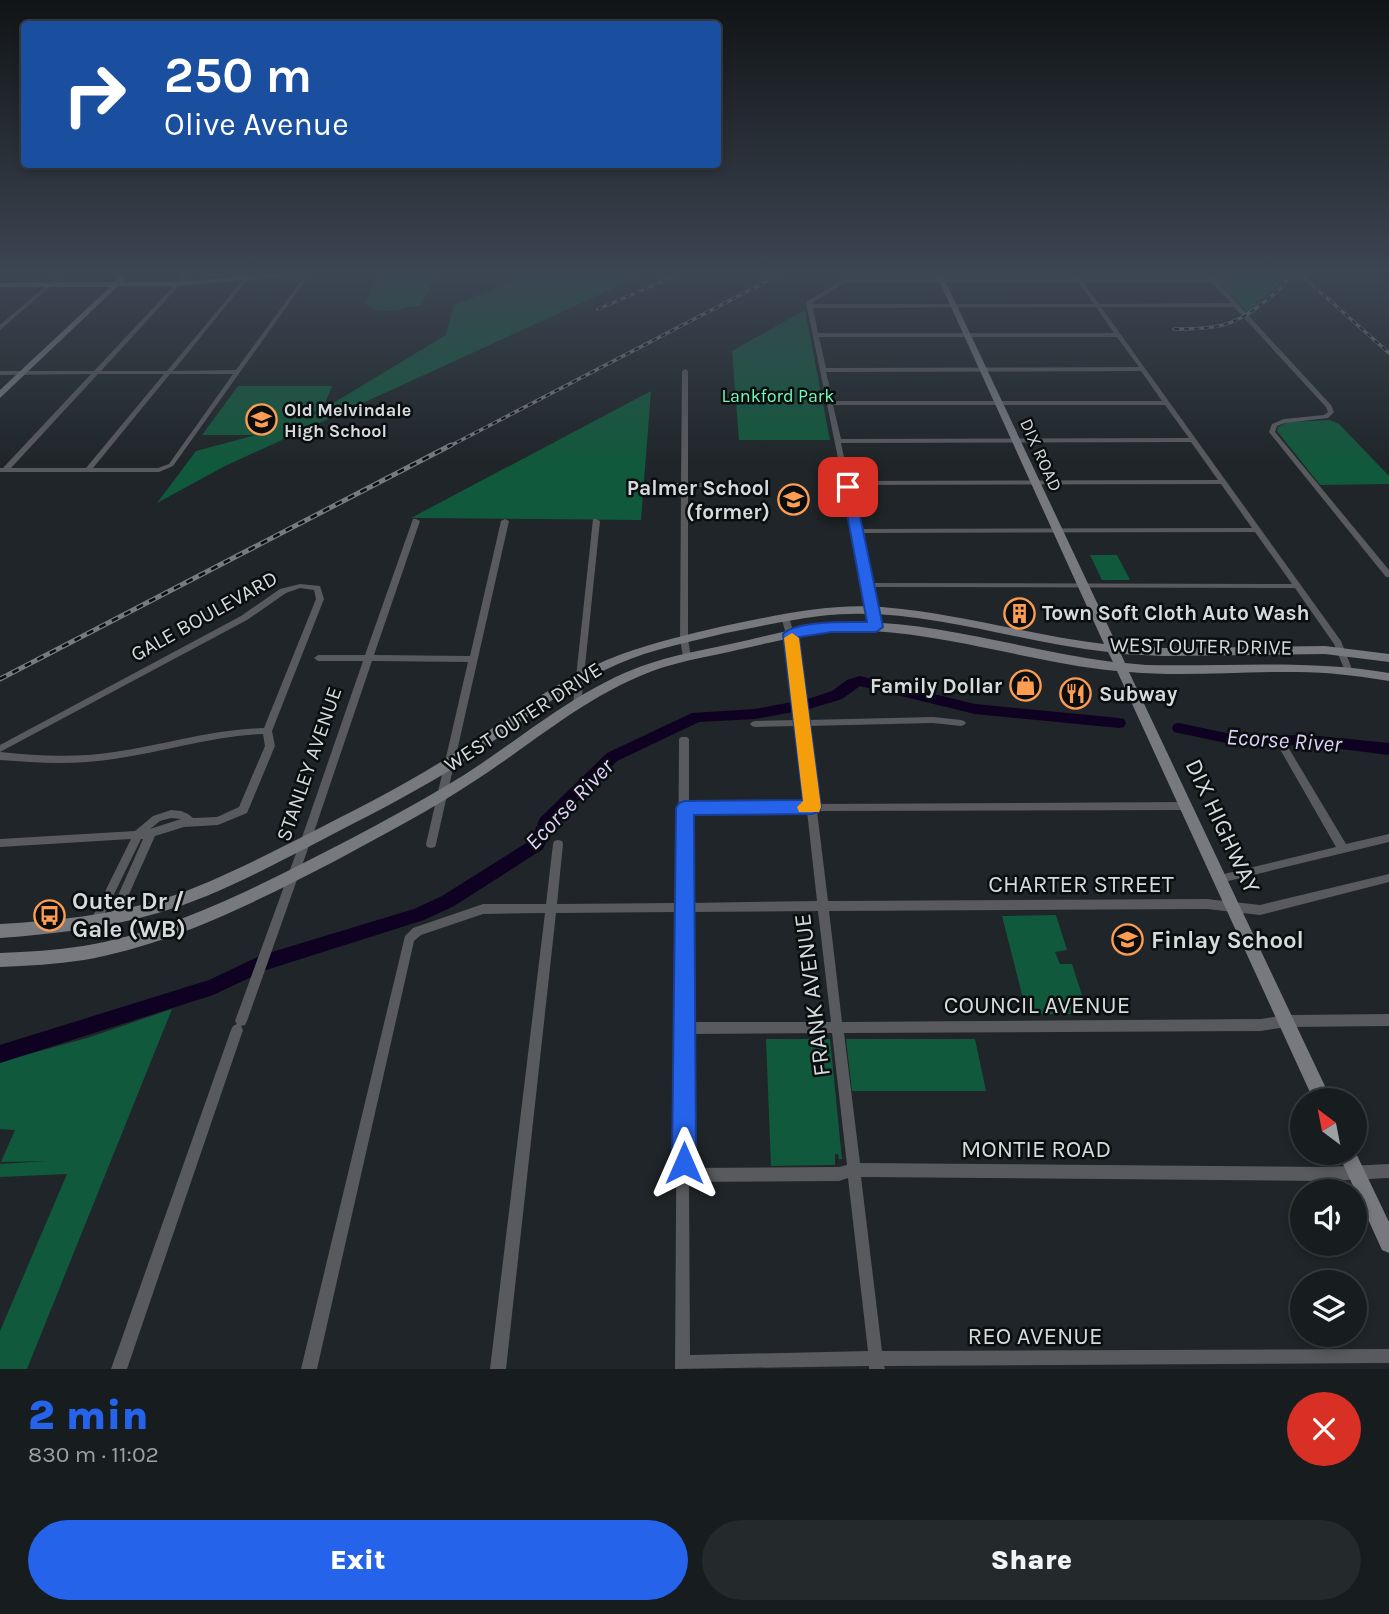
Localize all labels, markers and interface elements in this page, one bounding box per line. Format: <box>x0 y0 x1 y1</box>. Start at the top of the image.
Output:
text: 250 m <box>164 47 312 104</box>
icon: right <box>49 49 140 140</box>
text: Olive Avenue <box>164 106 349 143</box>
park label: Lankford Park <box>721 385 835 407</box>
place label: Old Melvindale High School <box>284 399 411 442</box>
school or university icon: Old Melvindale High School <box>244 403 278 437</box>
street label: DIX ROAD <box>1015 415 1067 495</box>
pin <box>818 457 878 517</box>
icon: arrive <box>829 468 867 506</box>
place label: Palmer School (former) <box>627 476 770 524</box>
school or university icon: Palmer School (former) <box>776 483 810 517</box>
street label: GALE BOULEVARD <box>126 566 282 666</box>
building icon: Town Soft Cloth Auto Wash <box>1002 596 1036 630</box>
place label: Town Soft Cloth Auto Wash <box>1042 601 1310 625</box>
street label: WEST OUTER DRIVE <box>1110 632 1292 660</box>
street label: WEST OUTER DRIVE <box>440 657 606 777</box>
shop icon: Family Dollar <box>1008 669 1042 703</box>
place label: Family Dollar <box>870 674 1003 698</box>
restaurant icon: Subway <box>1059 677 1093 711</box>
place label: Subway <box>1099 682 1178 706</box>
street label: STANLEY AVENUE <box>271 684 347 844</box>
water label: Ecorse River <box>1225 723 1344 758</box>
water label: Ecorse River <box>519 753 620 855</box>
street label: DIX HIGHWAY <box>1180 754 1266 898</box>
street label: CHARTER STREET <box>988 870 1174 898</box>
place label: Outer Dr / Gale (WB) <box>72 887 186 943</box>
bus stop icon: Outer Dr / Gale (WB) <box>32 898 66 932</box>
street label: FRANK AVENUE <box>788 912 836 1078</box>
school or university icon: Finlay School <box>1111 923 1145 957</box>
place label: Finlay School <box>1151 926 1304 954</box>
street label: COUNCIL AVENUE <box>944 991 1130 1019</box>
north arrow <box>1290 1088 1367 1166</box>
map controls <box>1290 1088 1367 1347</box>
position arrow <box>647 1126 721 1200</box>
street label: MONTIE ROAD <box>961 1135 1111 1163</box>
button: sound <box>1290 1179 1367 1256</box>
button: layers <box>1290 1270 1367 1347</box>
street label: REO AVENUE <box>967 1322 1103 1350</box>
text: 2 min <box>28 1390 148 1440</box>
button: close <box>1287 1392 1361 1466</box>
text: 830 m · 11:02 <box>28 1441 159 1468</box>
button: Exit <box>28 1520 688 1600</box>
button: Share <box>702 1520 1361 1600</box>

